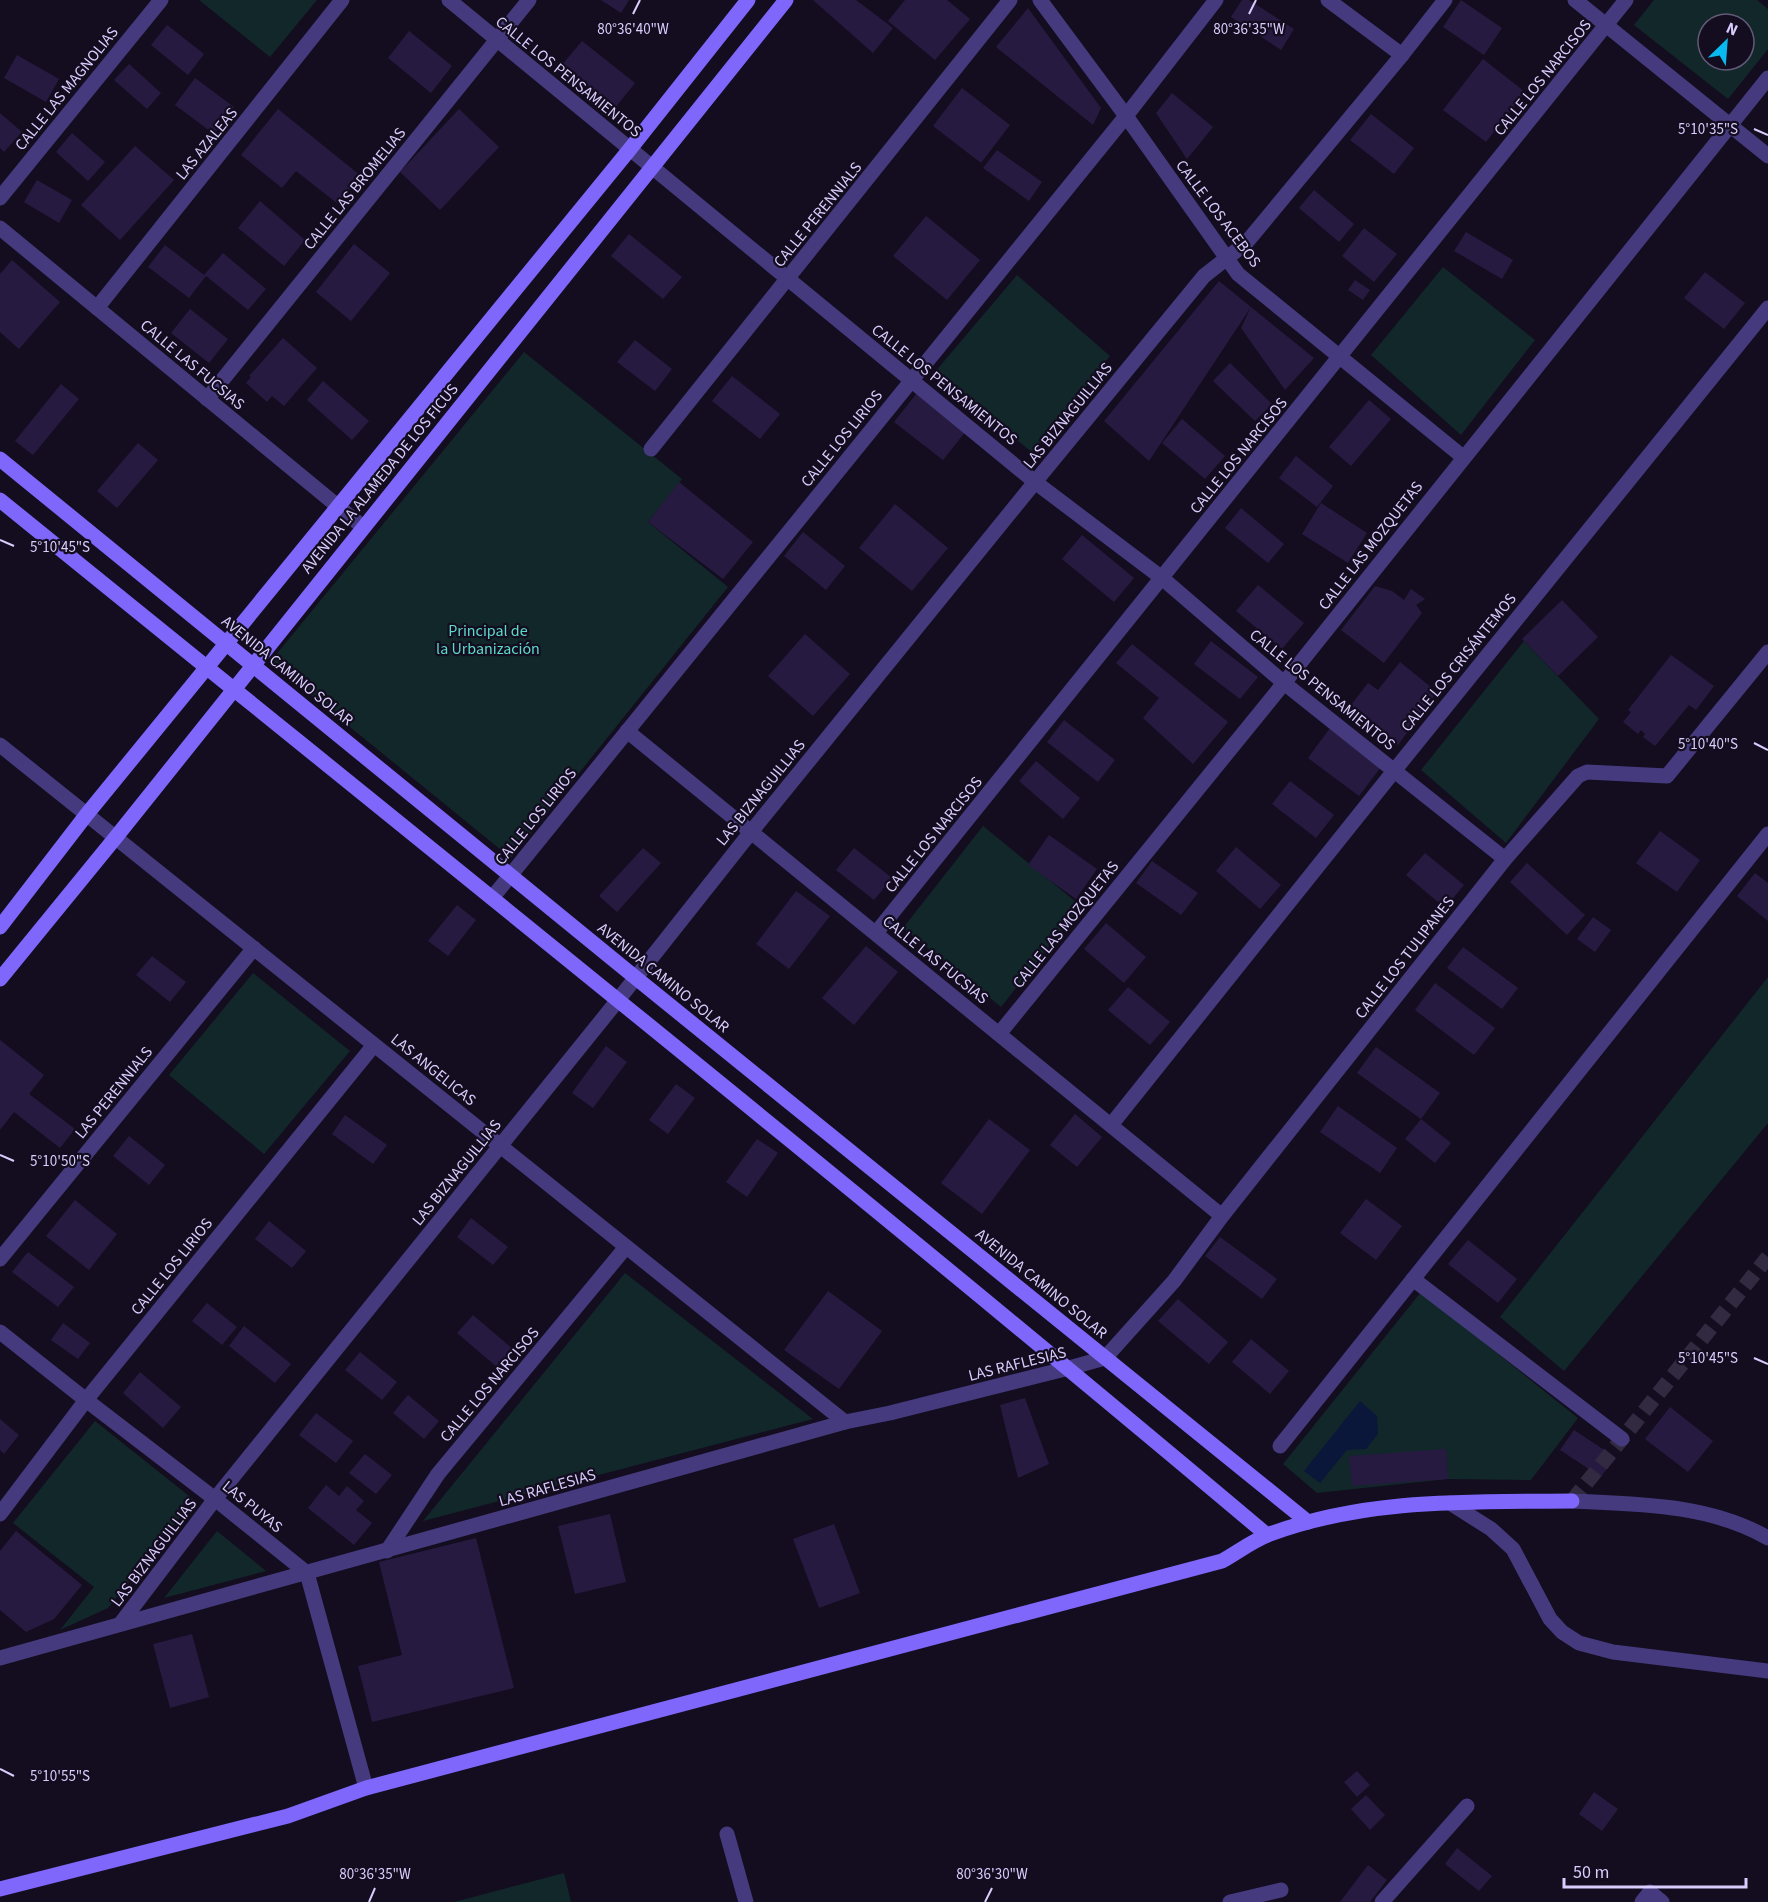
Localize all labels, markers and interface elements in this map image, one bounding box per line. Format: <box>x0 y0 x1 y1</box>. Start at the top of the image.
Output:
street label: CALLE LOS PENSAMIENTOS <box>491 11 646 143</box>
north arrow <box>1696 12 1756 72</box>
street label: CALLE LOS NARCISOS <box>1489 15 1597 140</box>
text: N <box>1722 17 1741 42</box>
text: 80°36'40"W <box>597 19 669 40</box>
text: 80°36'35"W <box>1213 19 1285 40</box>
street label: CALLE LAS MAGNOLIAS <box>10 22 124 155</box>
street label: LAS AZALEAS <box>171 103 243 185</box>
text: 5°10'35"S <box>1678 119 1738 140</box>
street label: CALLE LAS BROMELIAS <box>298 123 411 254</box>
street label: CALLE LOS ACEBOS <box>1170 155 1266 272</box>
street label: CALLE PERENNIALS <box>768 157 867 272</box>
street label: CALLE LAS FUCSIAS <box>135 314 249 415</box>
street label: CALLE LOS PENSAMIENTOS <box>867 319 1022 451</box>
street label: LAS BIZNAGUILLIAS <box>1018 358 1117 473</box>
street label: AVENIDA LA ALAMEDA DE LOS FICUS <box>296 379 463 578</box>
street label: CALLE LOS LIRIOS <box>796 385 888 492</box>
street label: CALLE LOS NARCISOS <box>1185 393 1293 518</box>
street label: CALLE LAS MOZQUETAS <box>1313 477 1428 615</box>
text: 5°10'45"S <box>30 537 90 558</box>
street label: CALLE LOS CRISÁNTEMOS <box>1396 589 1522 737</box>
street label: AVENIDA CAMINO SOLAR <box>217 611 358 731</box>
park label: Principal de la Urbanización <box>436 620 540 660</box>
street label: CALLE LOS PENSAMIENTOS <box>1245 624 1400 756</box>
text: 5°10'40"S <box>1678 734 1738 755</box>
street label: LAS BIZNAGUILLIAS <box>711 735 810 850</box>
street label: CALLE LOS LIRIOS <box>490 763 582 870</box>
street label: CALLE LOS NARCISOS <box>880 772 988 897</box>
street label: CALLE LAS MOZQUETAS <box>1007 856 1124 993</box>
street label: CALLE LOS TULIPANES <box>1350 892 1460 1023</box>
street label: CALLE LAS FUCSIAS <box>878 910 993 1009</box>
street label: AVENIDA CAMINO SOLAR <box>593 918 734 1038</box>
street label: LAS ANGELICAS <box>386 1029 481 1111</box>
street label: LAS PERENNIALS <box>70 1042 158 1143</box>
street label: LAS BIZNAGUILLIAS <box>407 1115 506 1230</box>
text: 5°10'50"S <box>30 1151 90 1172</box>
street label: CALLE LOS LIRIOS <box>126 1213 218 1320</box>
street label: AVENIDA CAMINO SOLAR <box>971 1224 1112 1344</box>
street label: CALLE LOS NARCISOS <box>435 1322 544 1447</box>
street label: LAS RAFLESIAS <box>966 1341 1068 1387</box>
text: 5°10'45"S <box>1678 1348 1738 1369</box>
street label: LAS RAFLESIAS <box>496 1464 598 1512</box>
street label: LAS PUYAS <box>217 1476 287 1538</box>
street label: LAS BIZNAGUILLIAS <box>106 1494 202 1611</box>
text: 5°10'55"S <box>30 1766 90 1787</box>
scale bar <box>1564 1851 1746 1889</box>
text: 50 m <box>1573 1860 1609 1885</box>
text: 80°36'35"W <box>339 1864 411 1885</box>
text: 80°36'30"W <box>956 1864 1028 1885</box>

